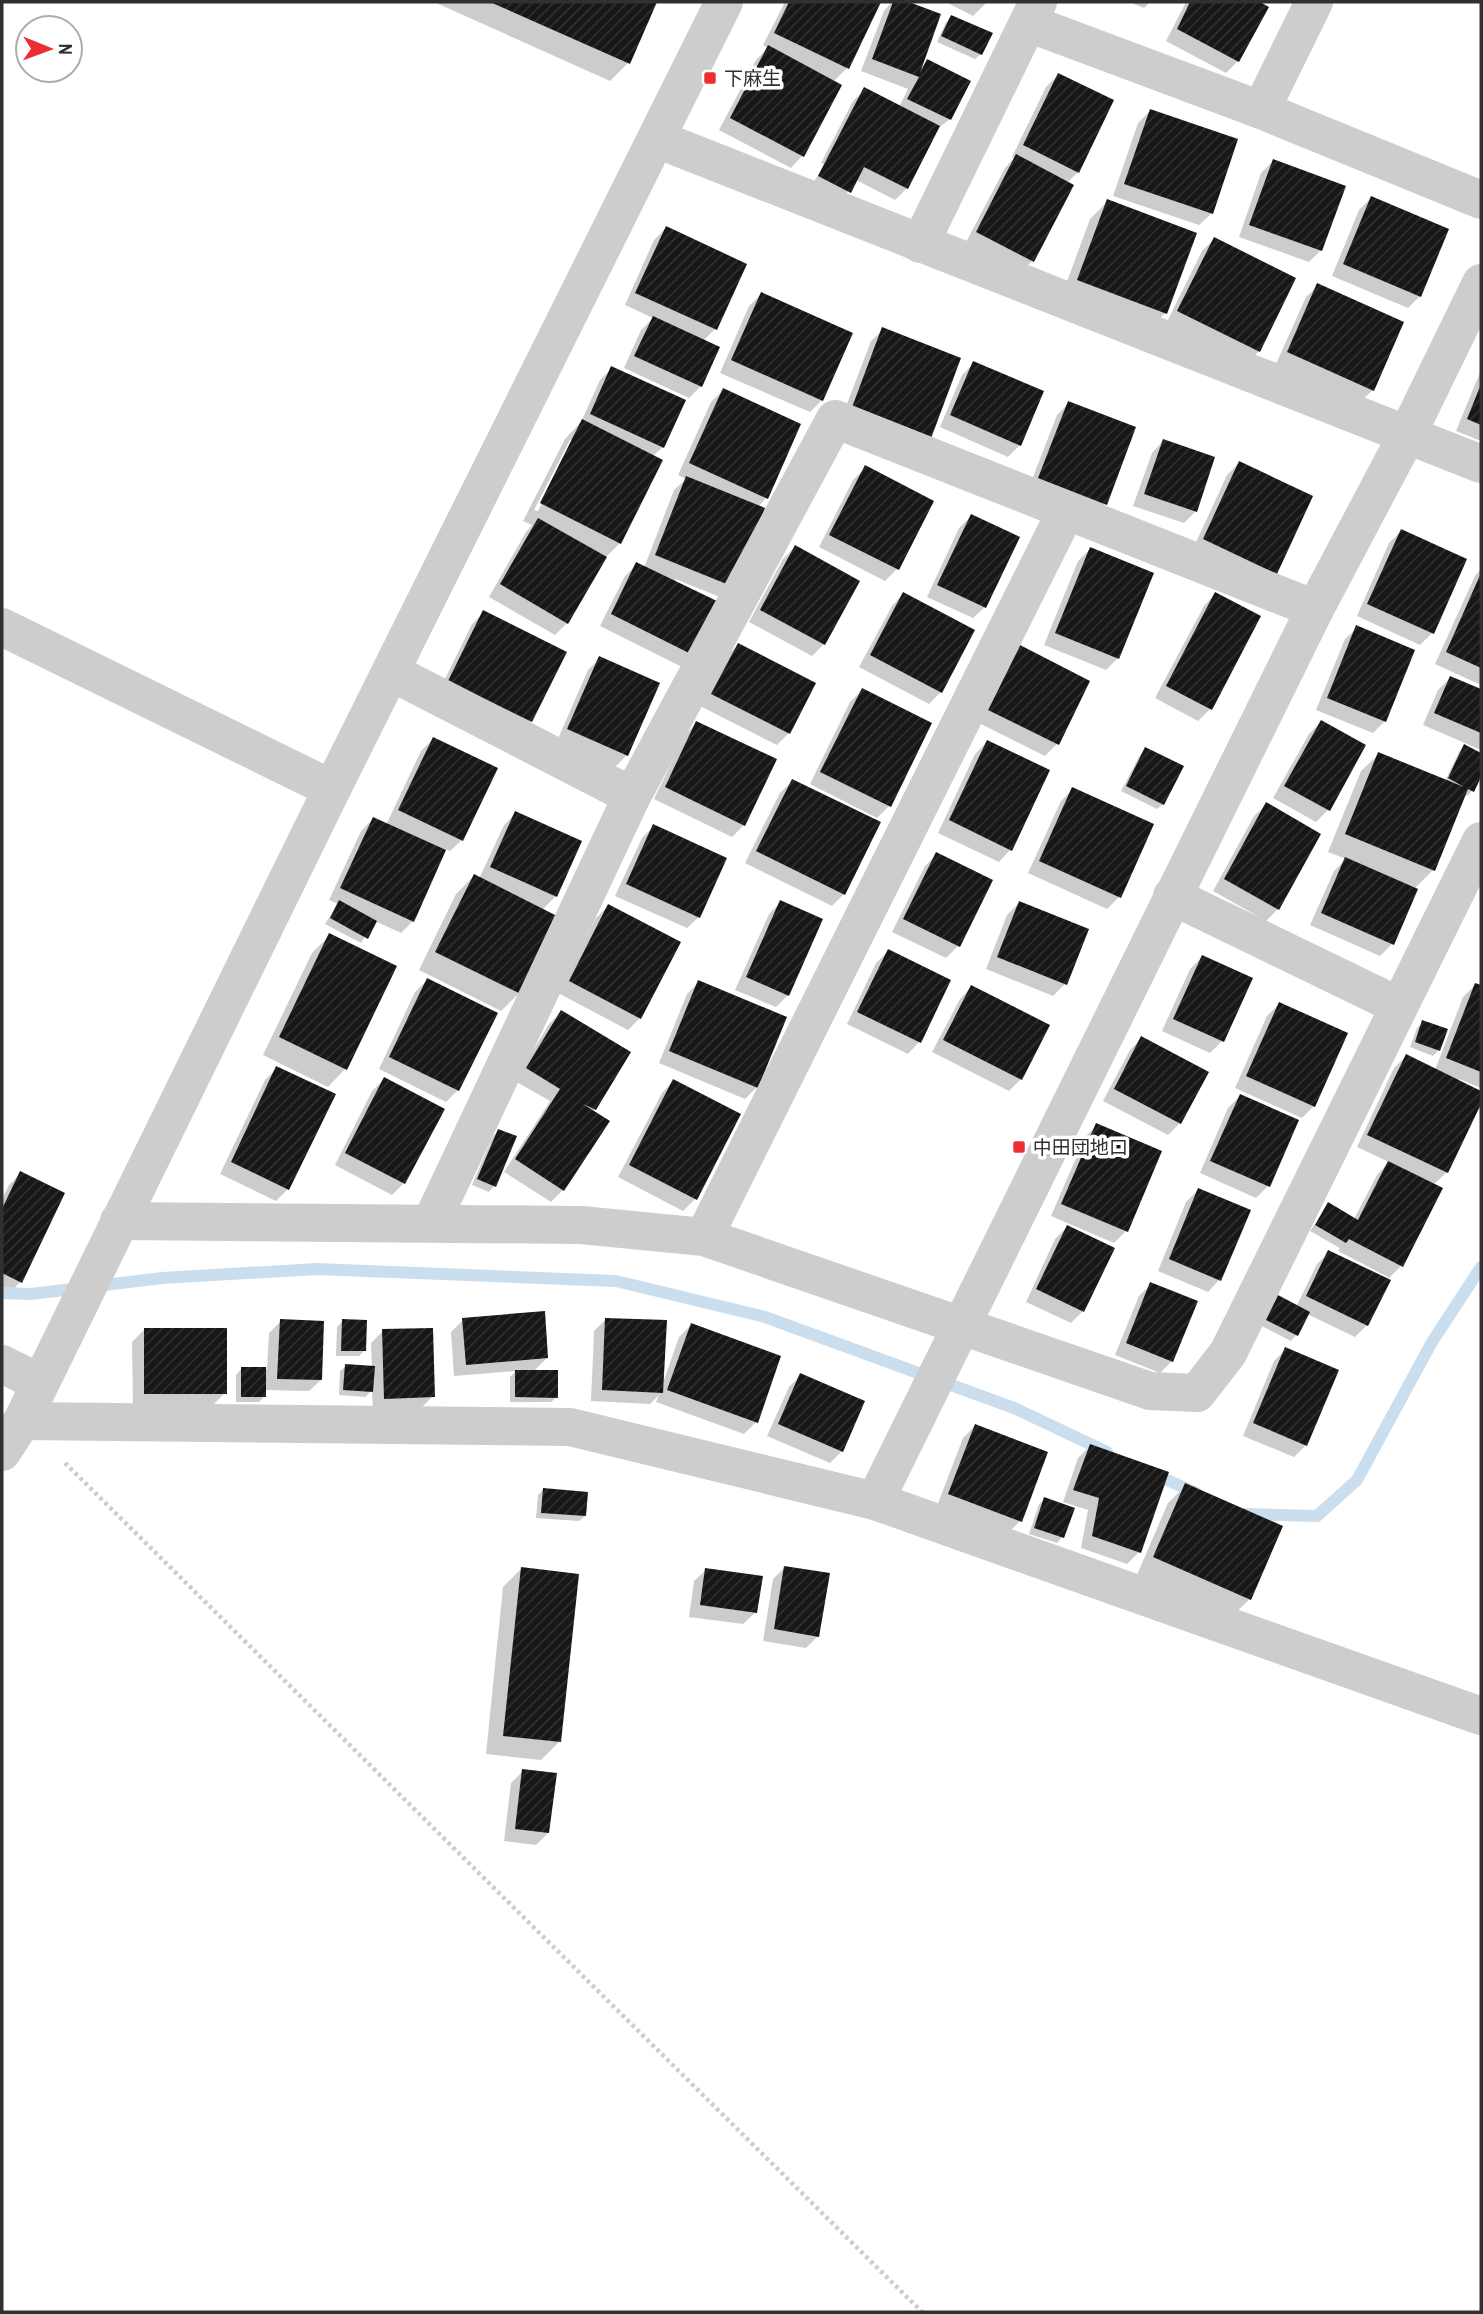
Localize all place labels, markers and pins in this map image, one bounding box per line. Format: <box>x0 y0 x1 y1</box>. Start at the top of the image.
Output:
place label: 下麻生 <box>724 65 781 91</box>
marker: 下麻生 <box>702 70 718 86</box>
place label: 中田団地口 <box>1033 1134 1128 1160</box>
marker: 中田団地口 <box>1011 1139 1027 1155</box>

